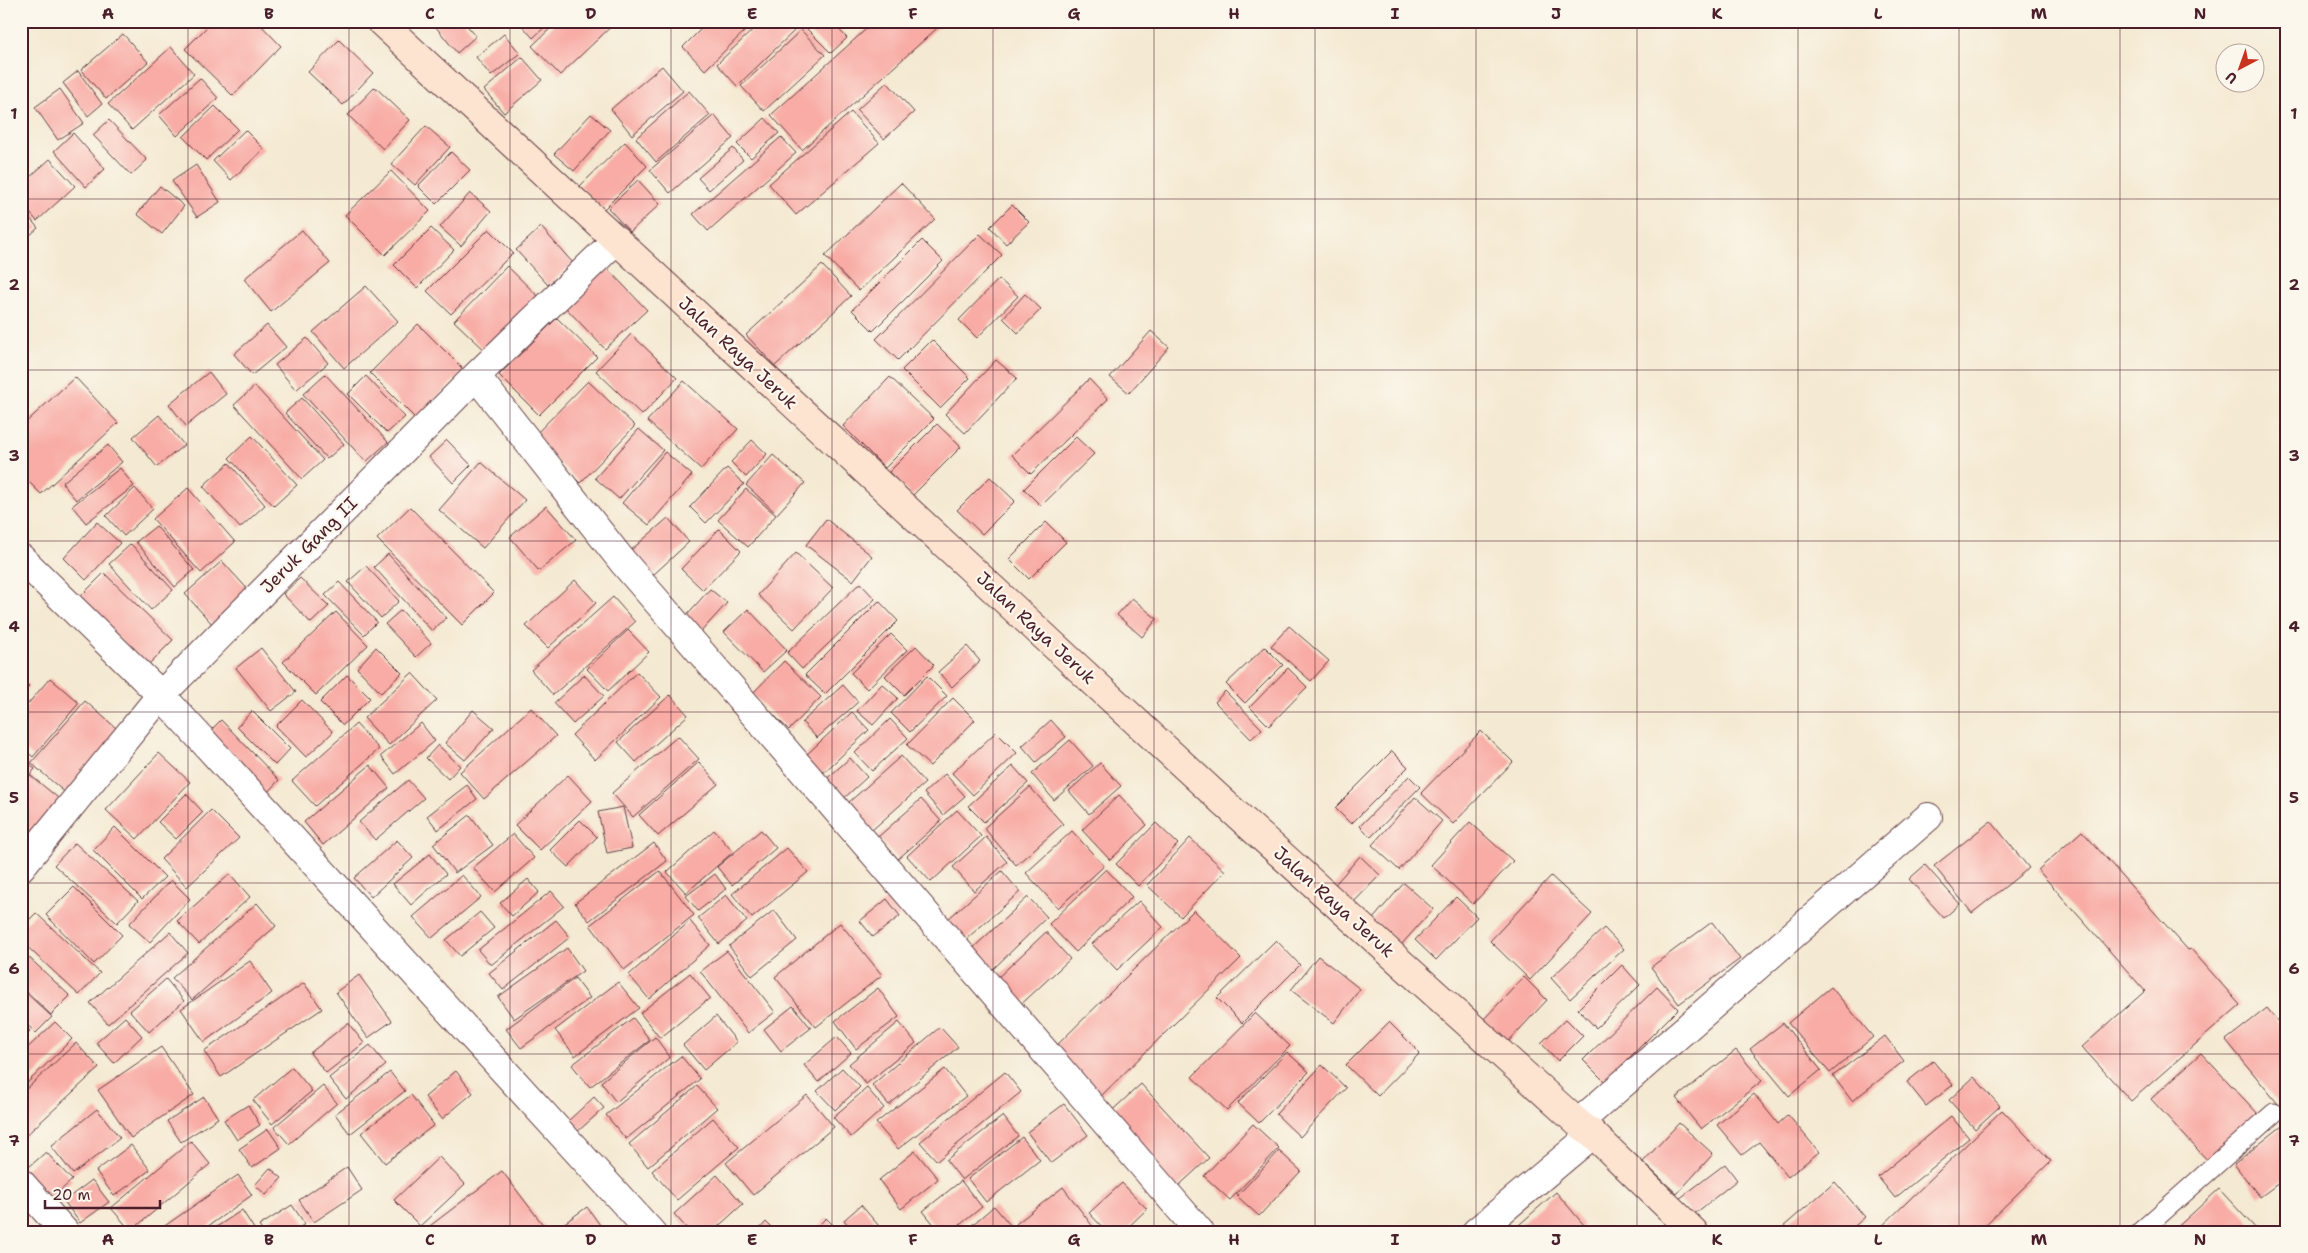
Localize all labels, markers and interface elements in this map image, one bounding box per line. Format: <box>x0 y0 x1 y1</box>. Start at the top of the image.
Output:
text: A <box>102 3 114 24</box>
text: B <box>264 3 274 24</box>
text: C <box>425 3 435 24</box>
text: D <box>585 3 597 24</box>
text: E <box>747 3 757 24</box>
text: F <box>908 3 918 24</box>
text: G <box>1068 3 1081 24</box>
text: H <box>1228 3 1240 24</box>
text: I <box>1391 3 1400 24</box>
text: J <box>1551 3 1561 24</box>
text: K <box>1712 3 1723 24</box>
text: L <box>1874 3 1883 24</box>
text: M <box>2031 3 2048 24</box>
text: N <box>2194 3 2206 24</box>
north arrow <box>2216 42 2266 92</box>
text: U <box>2222 68 2241 88</box>
text: 1 <box>10 103 18 124</box>
text: 1 <box>2290 103 2298 124</box>
text: 2 <box>8 274 20 295</box>
text: 2 <box>2288 274 2300 295</box>
street label: Jalan Raya Jeruk <box>673 291 803 415</box>
text: 3 <box>8 445 20 466</box>
text: 3 <box>2288 445 2300 466</box>
street label: Jeruk Gang II <box>255 491 363 599</box>
street label: Jalan Raya Jeruk <box>971 566 1101 690</box>
text: 4 <box>8 616 20 637</box>
text: 4 <box>2288 616 2300 637</box>
text: 5 <box>9 787 19 808</box>
text: 5 <box>2289 787 2299 808</box>
street label: Jalan Raya Jeruk <box>1268 841 1400 963</box>
text: 6 <box>8 958 20 979</box>
text: 6 <box>2288 958 2300 979</box>
text: 7 <box>8 1130 20 1151</box>
text: 7 <box>2288 1130 2300 1151</box>
scale bar <box>45 1178 160 1210</box>
text: 20 m <box>52 1185 91 1205</box>
text: A <box>102 1229 114 1250</box>
text: B <box>264 1229 274 1250</box>
text: C <box>425 1229 435 1250</box>
text: D <box>585 1229 597 1250</box>
text: E <box>747 1229 757 1250</box>
text: F <box>908 1229 918 1250</box>
text: G <box>1068 1229 1081 1250</box>
text: H <box>1228 1229 1240 1250</box>
text: I <box>1391 1229 1400 1250</box>
text: J <box>1551 1229 1561 1250</box>
text: K <box>1712 1229 1723 1250</box>
text: L <box>1874 1229 1883 1250</box>
text: M <box>2031 1229 2048 1250</box>
text: N <box>2194 1229 2206 1250</box>

